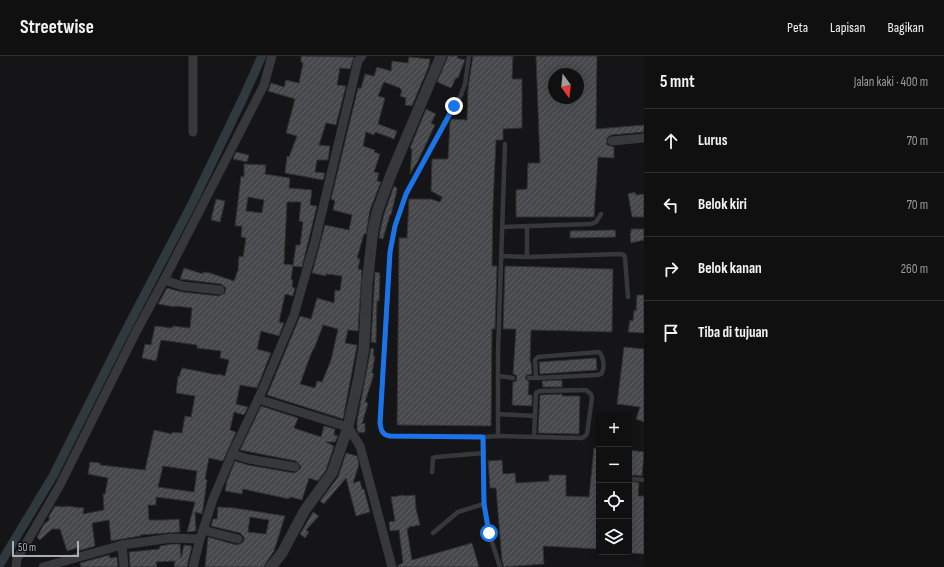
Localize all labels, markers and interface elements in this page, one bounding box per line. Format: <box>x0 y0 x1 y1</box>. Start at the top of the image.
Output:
text: Streetwise <box>20 16 94 39</box>
text: Peta <box>787 19 808 36</box>
text: Lapisan <box>830 19 865 36</box>
text: Bagikan <box>887 19 924 36</box>
north arrow <box>548 68 584 104</box>
text: 5 mnt <box>660 72 695 92</box>
text: Jalan kaki · 400 m <box>854 74 928 90</box>
route end <box>445 97 463 115</box>
icon: ahead <box>660 130 682 152</box>
text: Lurus <box>698 131 727 150</box>
text: 70 m <box>907 133 928 149</box>
icon: left <box>660 194 682 216</box>
text: Belok kiri <box>698 195 747 214</box>
text: 70 m <box>907 197 928 213</box>
icon: right <box>660 258 682 280</box>
text: Belok kanan <box>698 259 762 278</box>
text: 260 m <box>901 261 928 277</box>
icon: arrive <box>660 322 682 344</box>
text: Tiba di tujuan <box>698 323 768 342</box>
map controls <box>596 411 632 555</box>
button: + <box>596 411 632 447</box>
button: − <box>596 447 632 483</box>
button: locate <box>596 483 632 519</box>
button: layers <box>596 519 632 555</box>
route start <box>480 524 498 542</box>
scale bar <box>12 539 79 558</box>
text: 50 m <box>18 541 36 554</box>

